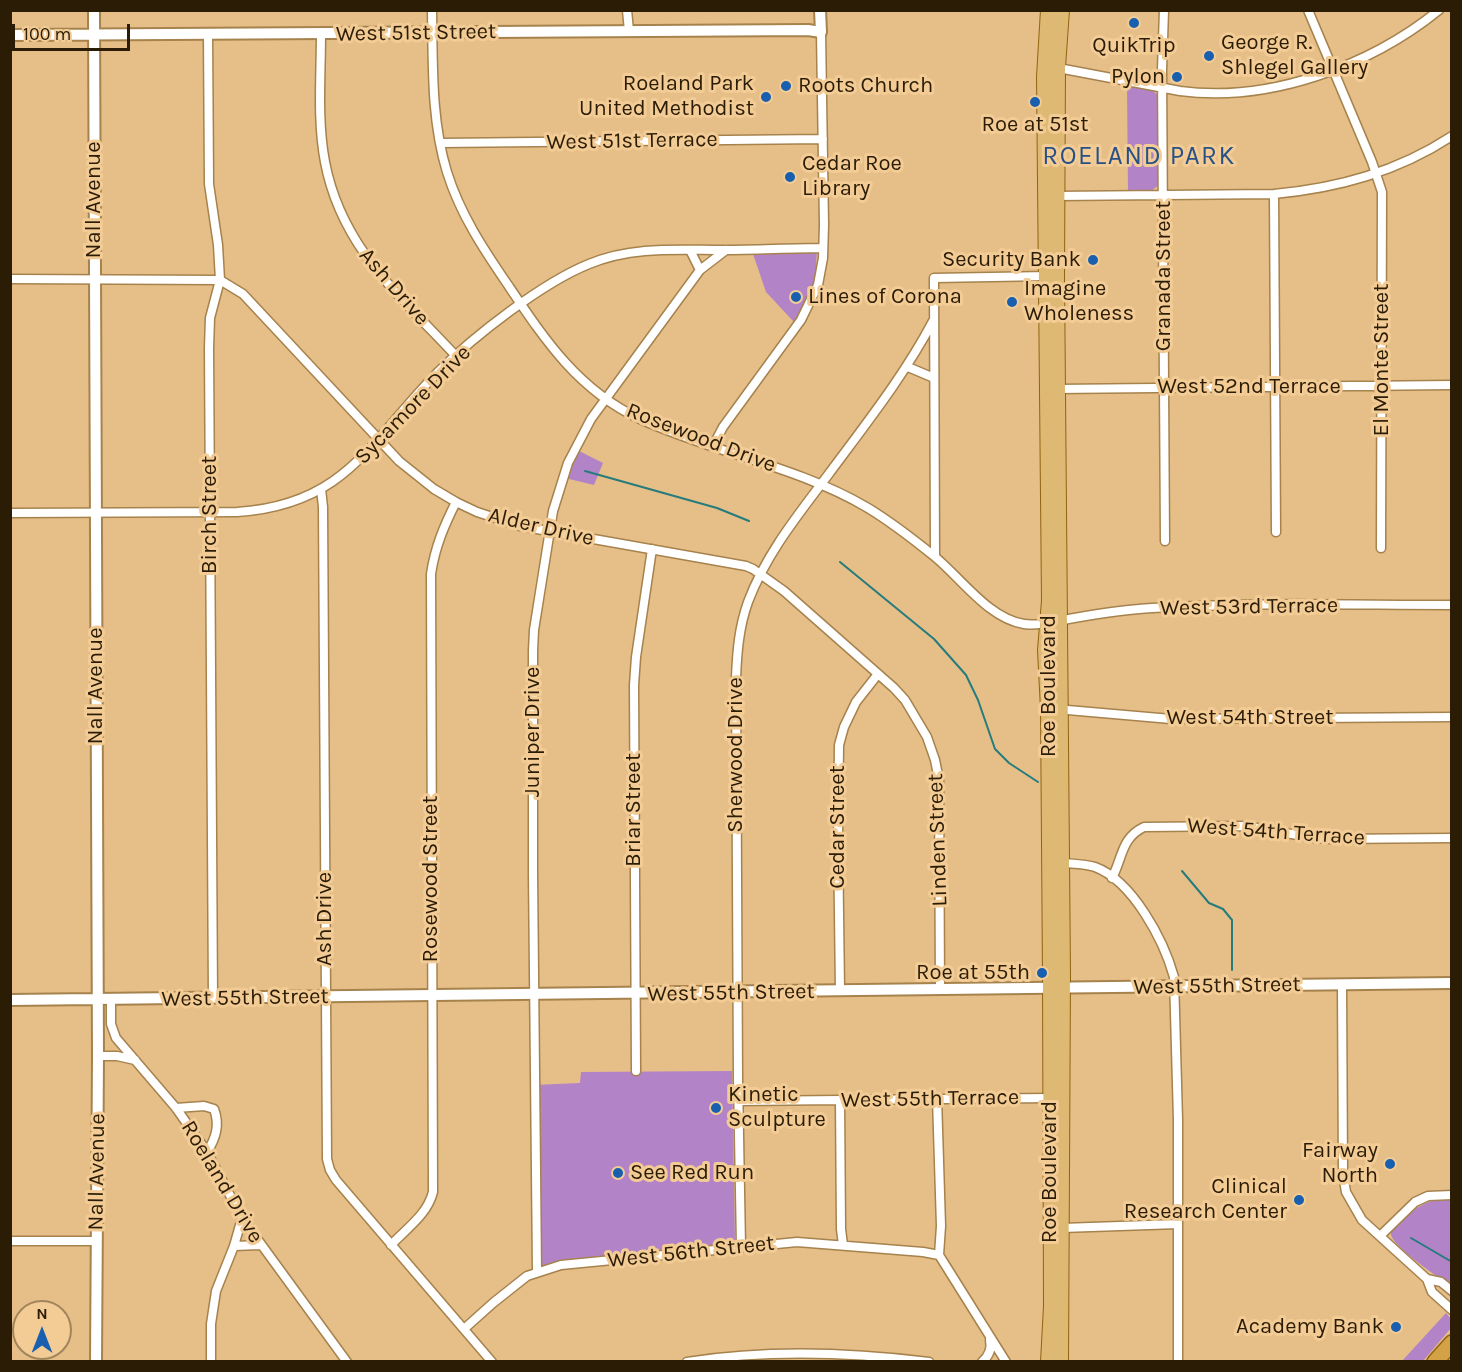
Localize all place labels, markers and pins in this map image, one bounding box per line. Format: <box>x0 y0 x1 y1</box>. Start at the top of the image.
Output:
marker: QuikTrip <box>1127 16 1141 30</box>
place label: George R. Shlegel Gallery <box>1221 30 1368 82</box>
place label: QuikTrip <box>1092 33 1176 59</box>
marker: George R. Shlegel Gallery <box>1202 49 1216 63</box>
place label: Pylon <box>1111 64 1165 90</box>
marker: Pylon <box>1170 70 1184 84</box>
place label: Roeland Park United Methodist <box>579 71 754 122</box>
place label: Roots Church <box>798 73 933 99</box>
marker: Roots Church <box>779 79 793 93</box>
marker: Roeland Park United Methodist <box>759 90 773 104</box>
marker: Roe at 51st <box>1028 95 1042 109</box>
place label: Roe at 51st <box>981 112 1089 138</box>
place label: Cedar Roe Library <box>802 151 902 202</box>
marker: Cedar Roe Library <box>783 170 797 184</box>
place label: Security Bank <box>942 247 1081 273</box>
marker: Security Bank <box>1086 253 1100 267</box>
place label: Imagine Wholeness <box>1024 276 1134 328</box>
place label: Lines of Corona <box>808 284 962 310</box>
marker: Lines of Corona <box>789 290 803 304</box>
marker: Imagine Wholeness <box>1005 295 1019 309</box>
place label: Roe at 55th <box>916 960 1030 986</box>
marker: Roe at 55th <box>1035 966 1049 980</box>
place label: Kinetic Sculpture <box>728 1082 826 1134</box>
marker: Kinetic Sculpture <box>709 1101 723 1115</box>
place label: Fairway North <box>1302 1138 1378 1190</box>
marker: Fairway North <box>1383 1157 1397 1171</box>
place label: See Red Run <box>630 1160 754 1186</box>
marker: See Red Run <box>611 1166 625 1180</box>
place label: Clinical Research Center <box>1124 1174 1287 1226</box>
marker: Clinical Research Center <box>1292 1193 1306 1207</box>
place label: Academy Bank <box>1236 1314 1384 1340</box>
marker: Academy Bank <box>1389 1320 1403 1334</box>

